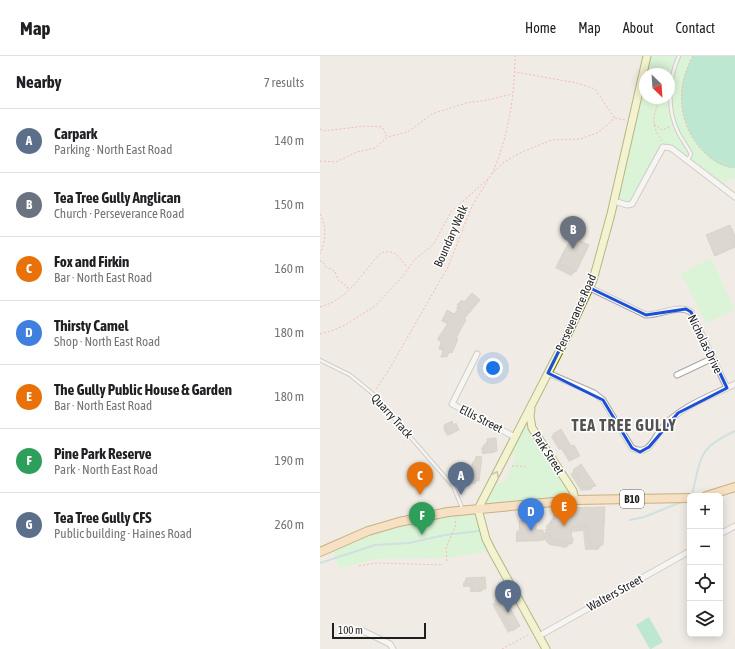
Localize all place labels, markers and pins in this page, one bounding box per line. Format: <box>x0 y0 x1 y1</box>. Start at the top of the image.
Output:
pin: B <box>560 216 586 249</box>
pin: C <box>407 462 433 495</box>
pin: A <box>448 462 474 495</box>
pin: E <box>551 493 577 526</box>
pin: D <box>518 498 544 531</box>
pin: F <box>409 502 435 535</box>
pin: G <box>495 580 521 613</box>

